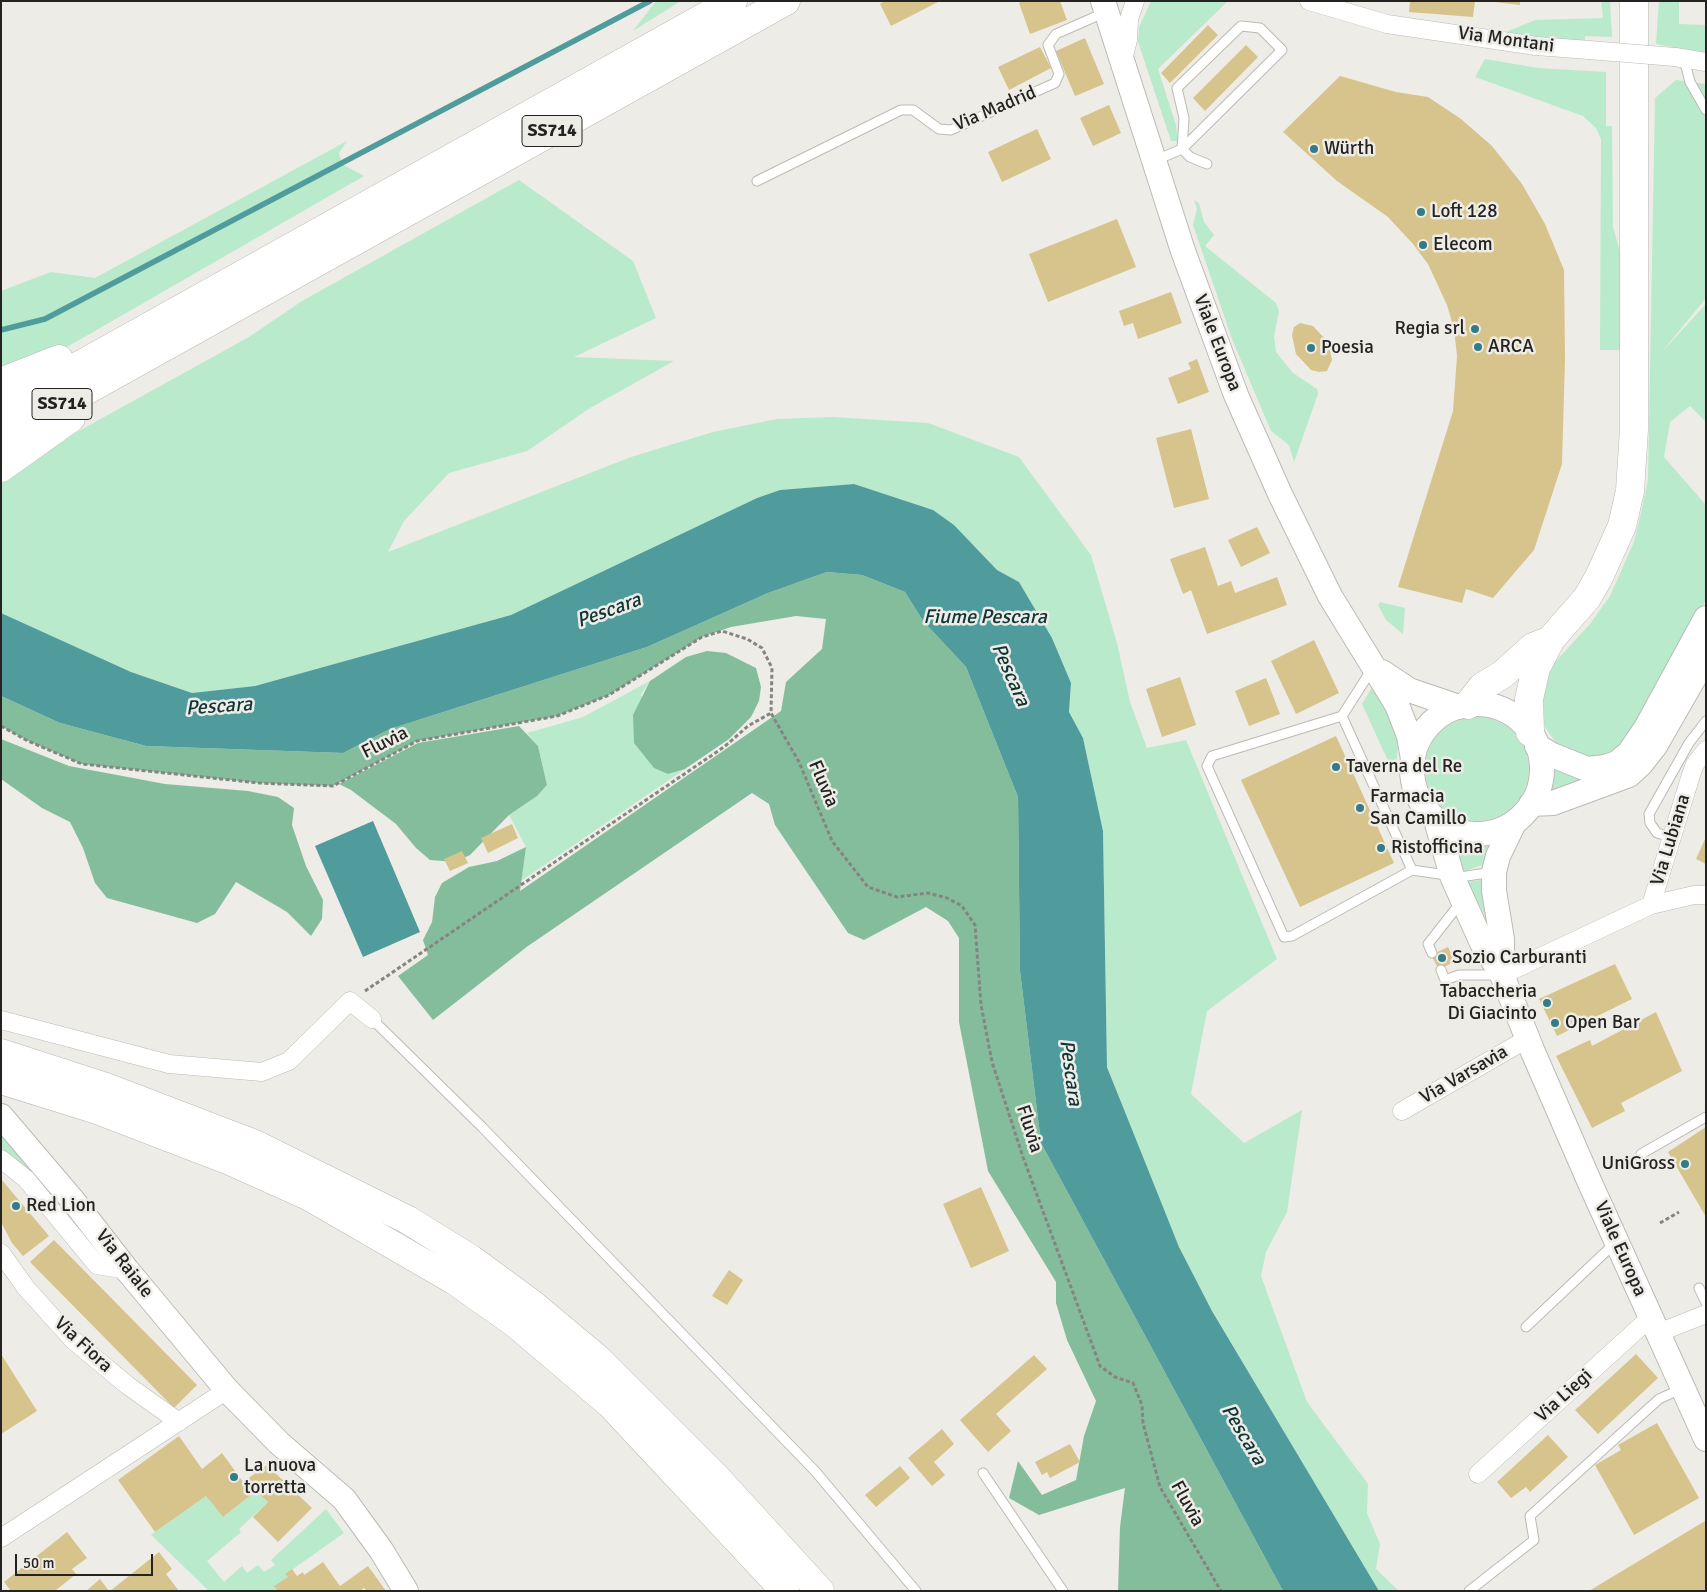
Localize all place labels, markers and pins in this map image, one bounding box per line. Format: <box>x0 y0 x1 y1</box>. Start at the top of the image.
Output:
place label: Würth <box>1324 138 1374 160</box>
marker: Würth <box>1308 143 1320 155</box>
place label: Loft 128 <box>1431 201 1498 223</box>
marker: Loft 128 <box>1415 206 1427 218</box>
place label: Elecom <box>1433 234 1493 256</box>
marker: Elecom <box>1417 239 1429 251</box>
place label: Regia srl <box>1395 318 1465 340</box>
marker: Regia srl <box>1469 323 1481 335</box>
place label: ARCA <box>1488 336 1534 358</box>
place label: Poesia <box>1321 337 1374 359</box>
marker: ARCA <box>1472 341 1484 353</box>
marker: Poesia <box>1305 342 1317 354</box>
place label: Taverna del Re <box>1346 756 1462 778</box>
marker: Taverna del Re <box>1330 761 1342 773</box>
place label: Farmacia San Camillo <box>1370 786 1467 830</box>
marker: Farmacia San Camillo <box>1354 802 1366 814</box>
place label: Ristofficina <box>1391 837 1483 859</box>
marker: Ristofficina <box>1375 842 1387 854</box>
place label: Sozio Carburanti <box>1452 947 1587 969</box>
marker: Sozio Carburanti <box>1436 952 1448 964</box>
place label: Tabaccheria Di Giacinto <box>1440 981 1537 1025</box>
marker: Tabaccheria Di Giacinto <box>1541 997 1553 1009</box>
place label: Open Bar <box>1565 1012 1640 1034</box>
marker: Open Bar <box>1549 1017 1561 1029</box>
place label: UniGross <box>1601 1153 1675 1175</box>
marker: UniGross <box>1679 1158 1691 1170</box>
place label: Red Lion <box>26 1195 96 1217</box>
marker: Red Lion <box>10 1200 22 1212</box>
place label: La nuova torretta <box>244 1455 316 1499</box>
marker: La nuova torretta <box>228 1471 240 1483</box>

